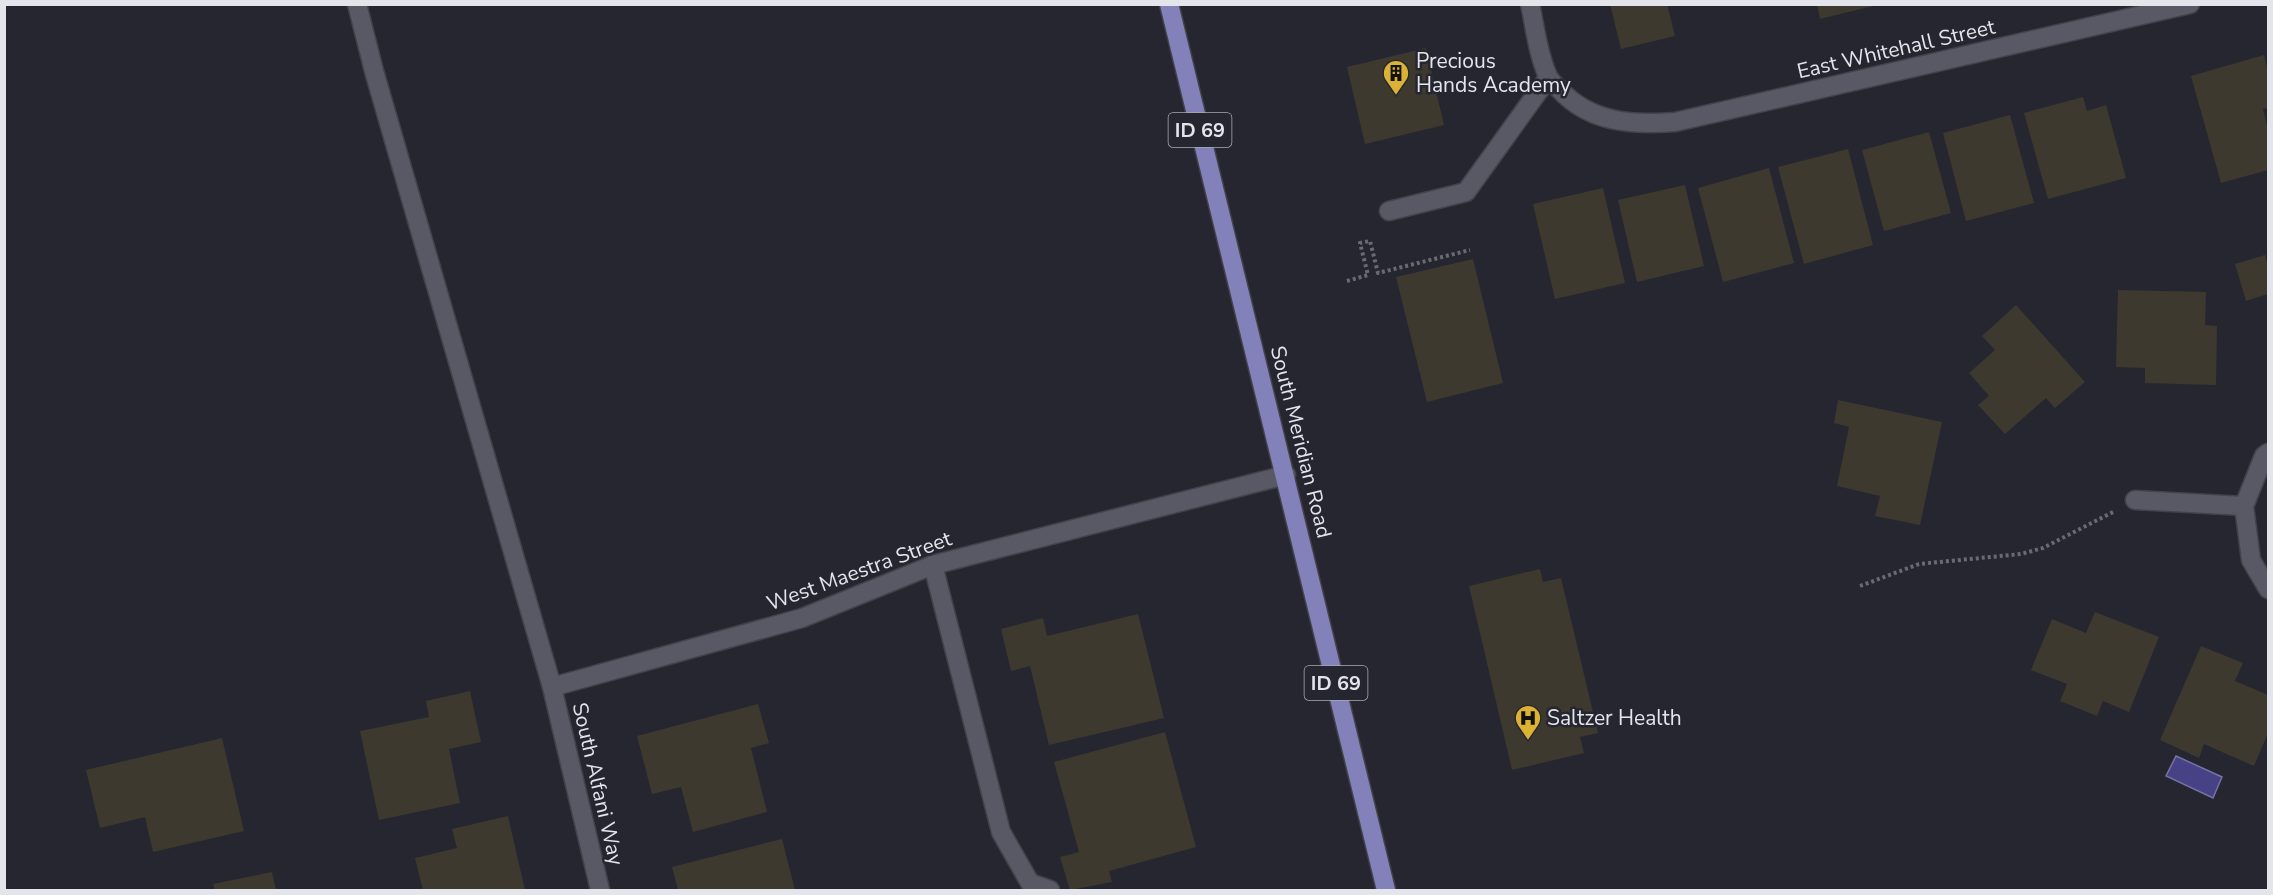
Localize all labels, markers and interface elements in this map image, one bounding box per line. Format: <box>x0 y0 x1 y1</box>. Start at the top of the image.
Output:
street label: East Whitehall Street <box>1794 12 1998 85</box>
place label: Precious Hands Academy <box>1416 47 1571 99</box>
building icon: Precious Hands Academy <box>1381 58 1411 96</box>
road number: ID 69 <box>1168 113 1232 147</box>
street label: South Meridian Road <box>1264 343 1338 541</box>
street label: West Maestra Street <box>763 524 956 617</box>
road number: ID 69 <box>1304 666 1368 700</box>
street label: South Alfani Way <box>566 700 630 868</box>
hospital icon: Saltzer Health <box>1513 703 1543 741</box>
place label: Saltzer Health <box>1547 704 1682 732</box>

